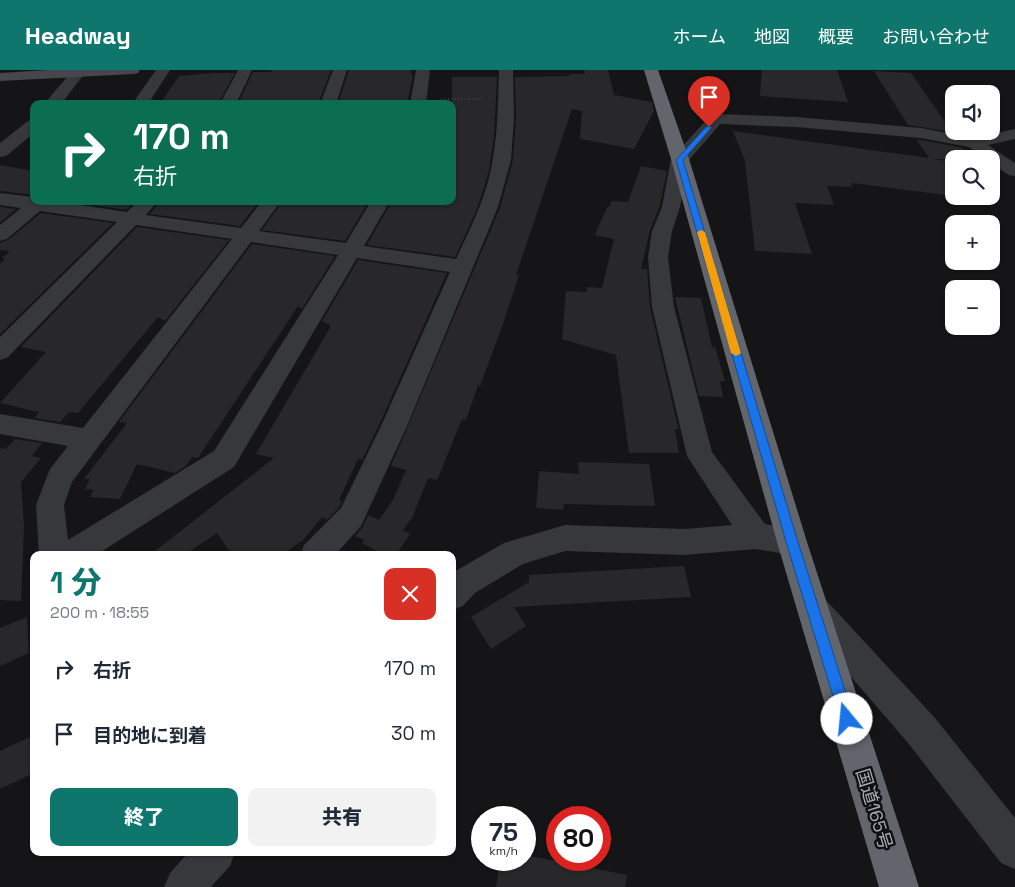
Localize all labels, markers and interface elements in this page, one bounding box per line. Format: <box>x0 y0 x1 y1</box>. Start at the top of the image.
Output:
text: Headway <box>25 20 131 51</box>
text: ホーム <box>673 25 726 48</box>
text: 地図 <box>754 25 790 48</box>
text: 概要 <box>818 25 854 48</box>
text: お問い合わせ <box>882 25 990 48</box>
pin <box>688 76 730 127</box>
icon: arrive <box>695 83 723 111</box>
map controls <box>945 85 1000 335</box>
button: sound <box>945 85 1000 140</box>
text: 170 m <box>133 115 230 159</box>
icon: right <box>50 120 115 185</box>
button: search <box>945 150 1000 205</box>
text: 右折 <box>133 162 177 190</box>
button: + <box>945 215 1000 270</box>
button: − <box>945 280 1000 335</box>
text: 1 分 <box>50 563 101 602</box>
button: close <box>384 568 436 620</box>
text: 200 m · 18:55 <box>50 602 149 623</box>
icon: right <box>50 655 78 683</box>
text: 170 m <box>384 656 436 681</box>
text: 右折 <box>93 658 131 683</box>
position arrow <box>820 692 872 744</box>
icon: arrive <box>50 720 78 748</box>
text: 30 m <box>391 721 436 746</box>
text: 目的地に到着 <box>93 723 207 748</box>
street label: 国道165号 <box>851 766 898 852</box>
button: 終了 <box>50 788 238 846</box>
button: 共有 <box>248 788 436 846</box>
speed limit sign: 80 <box>546 806 611 871</box>
text: 75 <box>489 816 518 848</box>
text: km/h <box>489 843 518 859</box>

